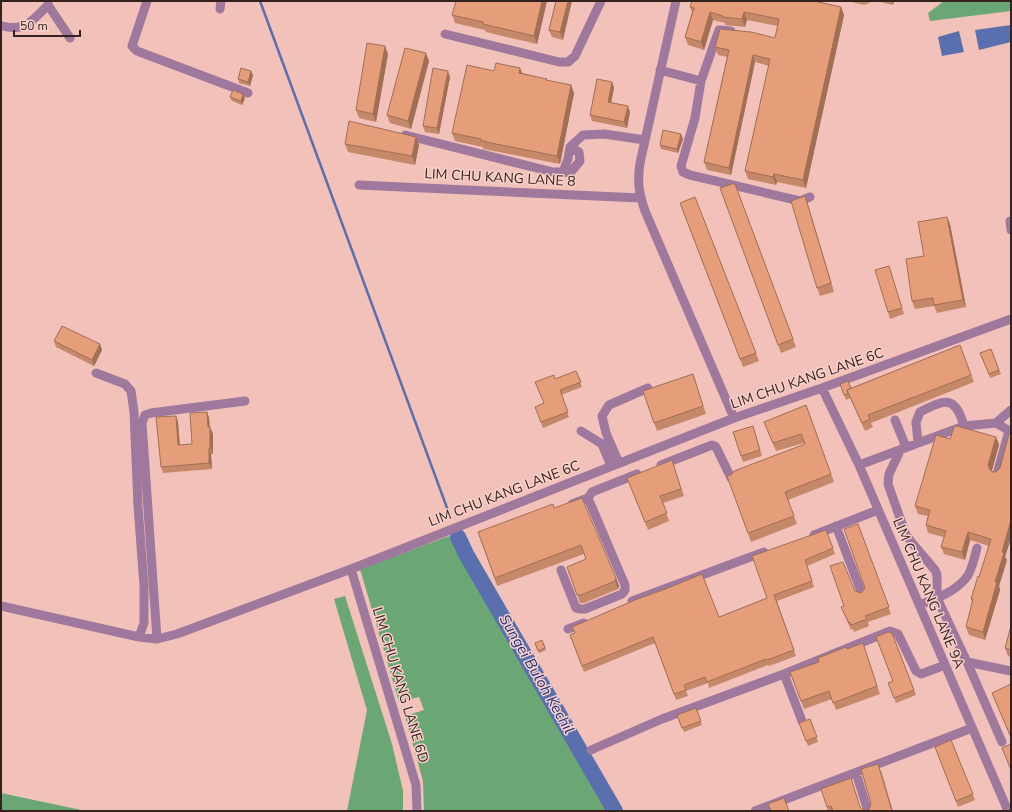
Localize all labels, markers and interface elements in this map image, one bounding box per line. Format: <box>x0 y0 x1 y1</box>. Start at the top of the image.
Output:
scale bar <box>14 12 80 38</box>
text: 50 m <box>20 18 48 34</box>
street label: LIM CHU KANG LANE 8 <box>424 164 576 191</box>
street label: LIM CHU KANG LANE 6C <box>728 343 886 414</box>
street label: LIM CHU KANG LANE 6C <box>426 456 583 531</box>
street label: LIM CHU KANG LANE 9A <box>888 515 969 671</box>
street label: LIM CHU KANG LANE 6D <box>368 605 433 765</box>
water label: Sungei Buloh Kechil <box>495 611 579 737</box>

